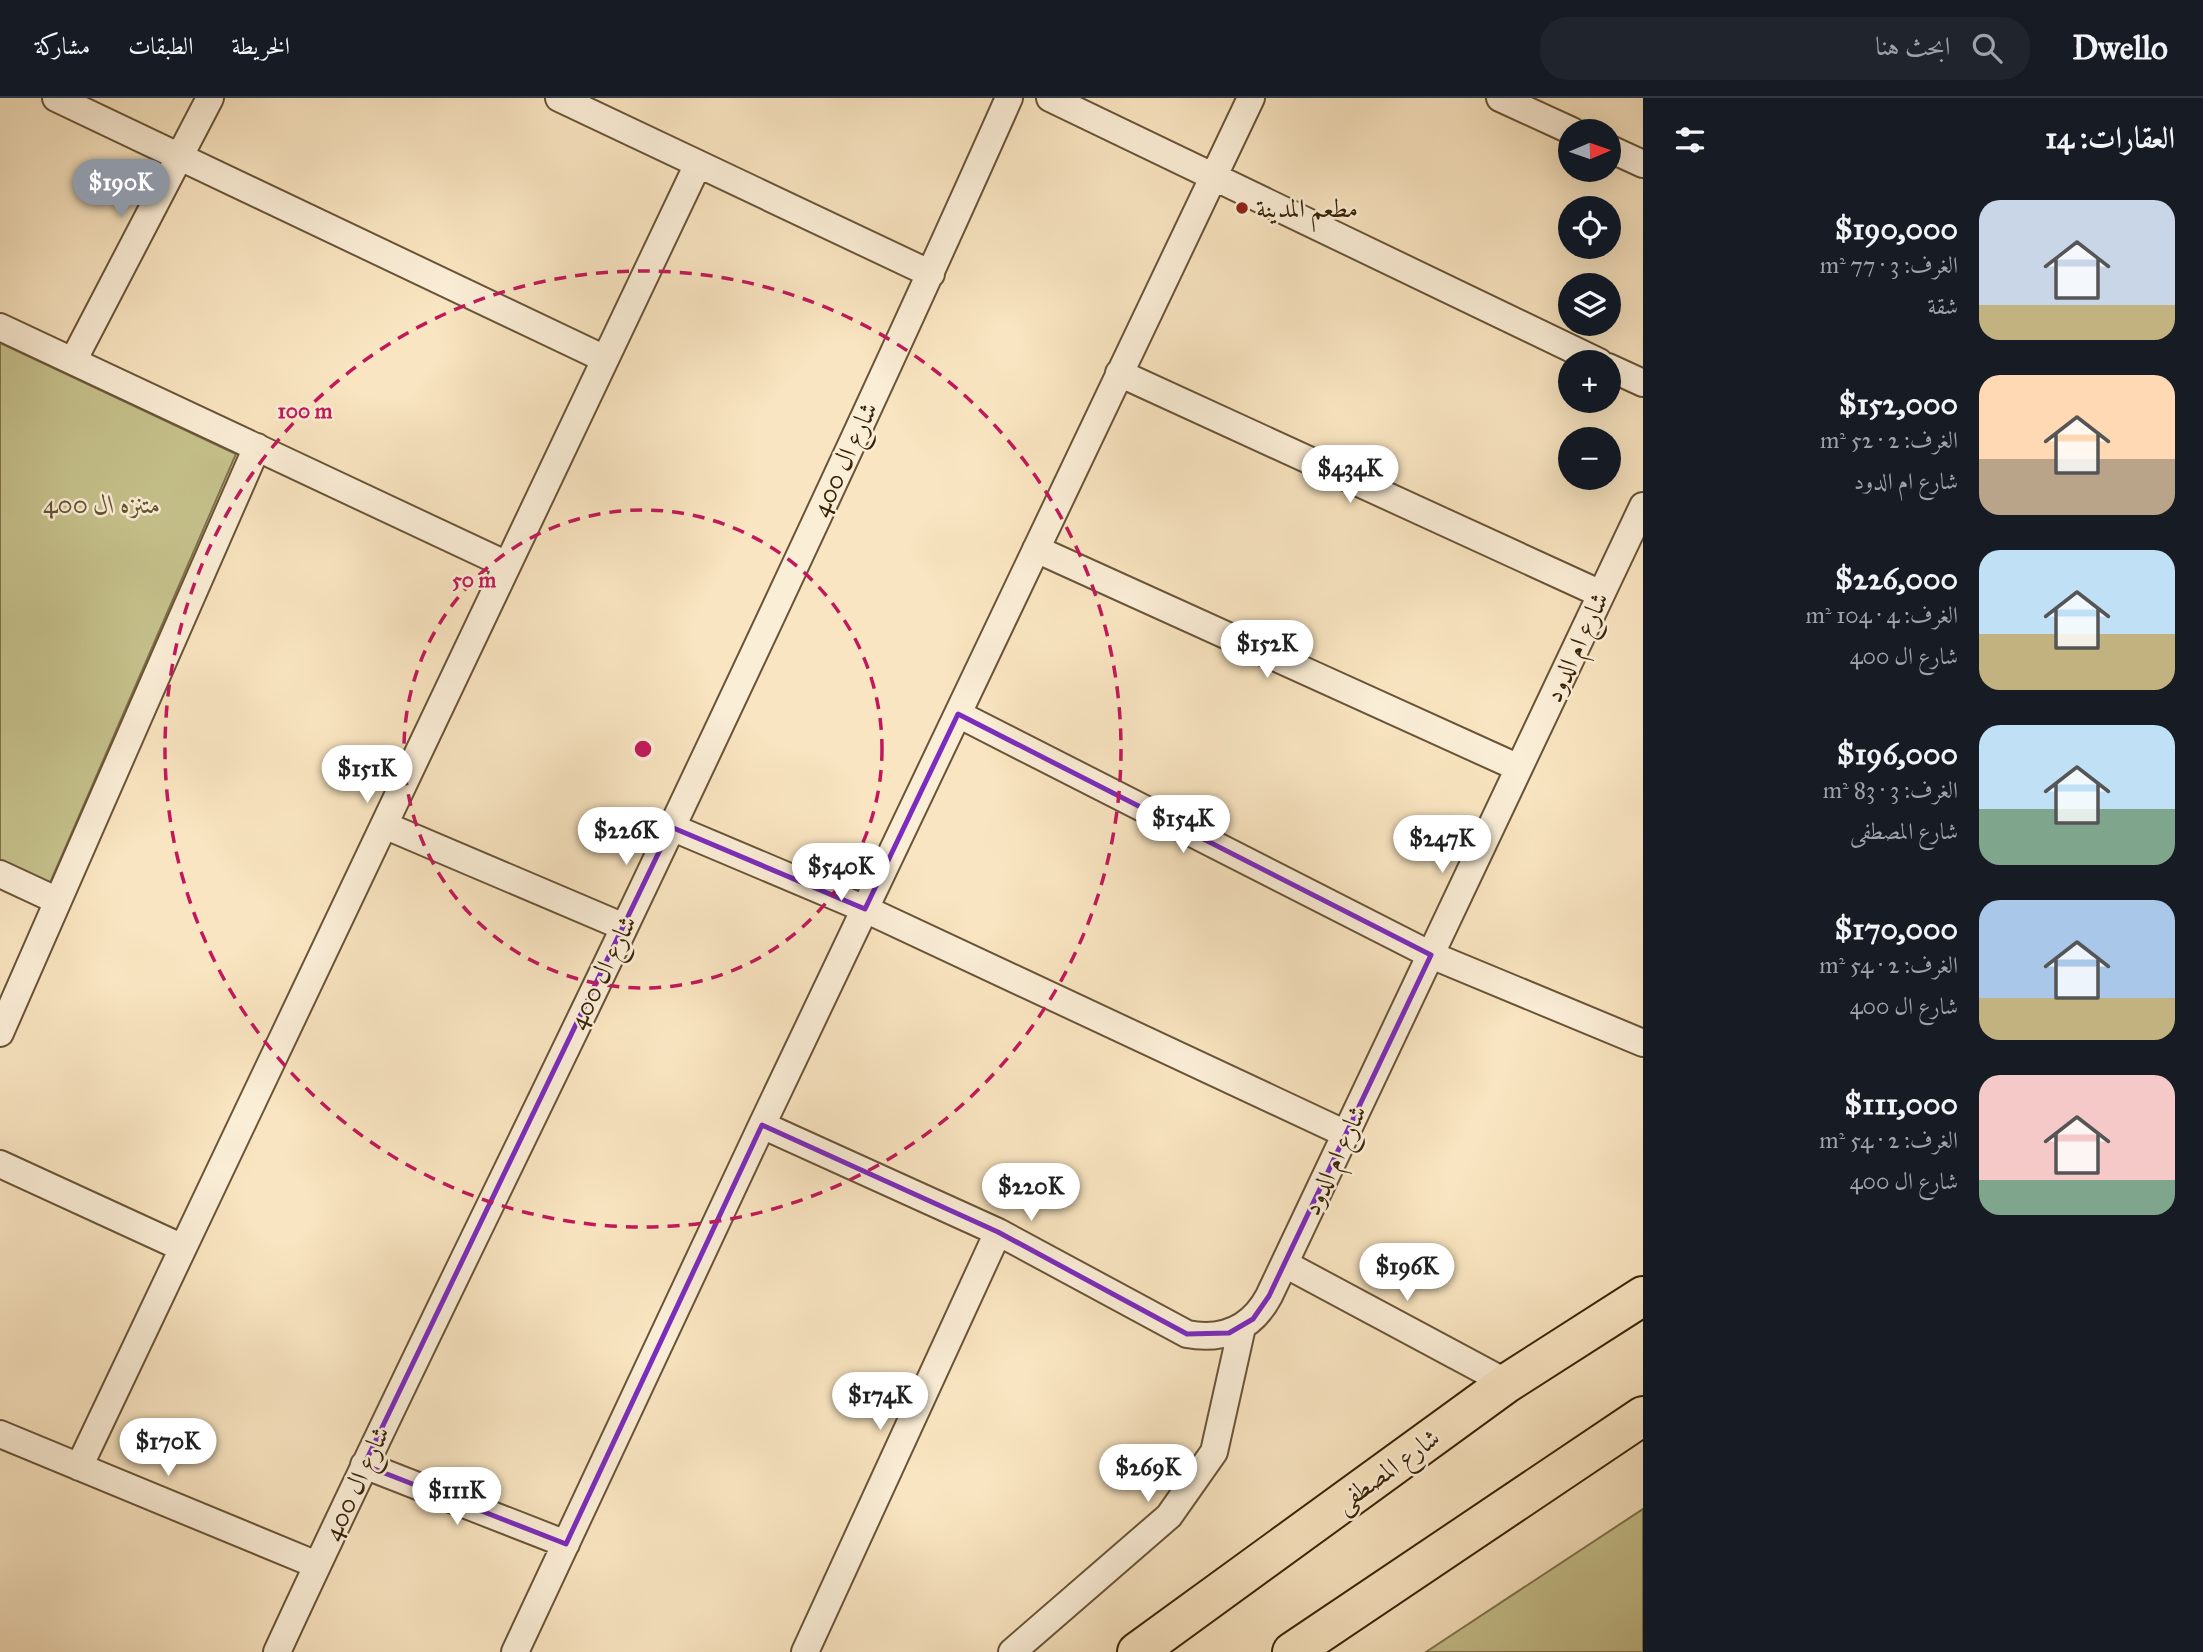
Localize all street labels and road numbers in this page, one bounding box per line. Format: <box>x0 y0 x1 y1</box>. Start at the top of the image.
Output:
street label: شارع ال 400 <box>804 397 890 524</box>
street label: شارع ام الدود <box>1537 587 1622 710</box>
street label: شارع ال 400 <box>561 910 649 1037</box>
street label: شارع ام الدود <box>1295 1100 1380 1223</box>
street label: شارع ال 400 <box>316 1421 402 1548</box>
street label: شارع المصطفى <box>1328 1421 1449 1524</box>

